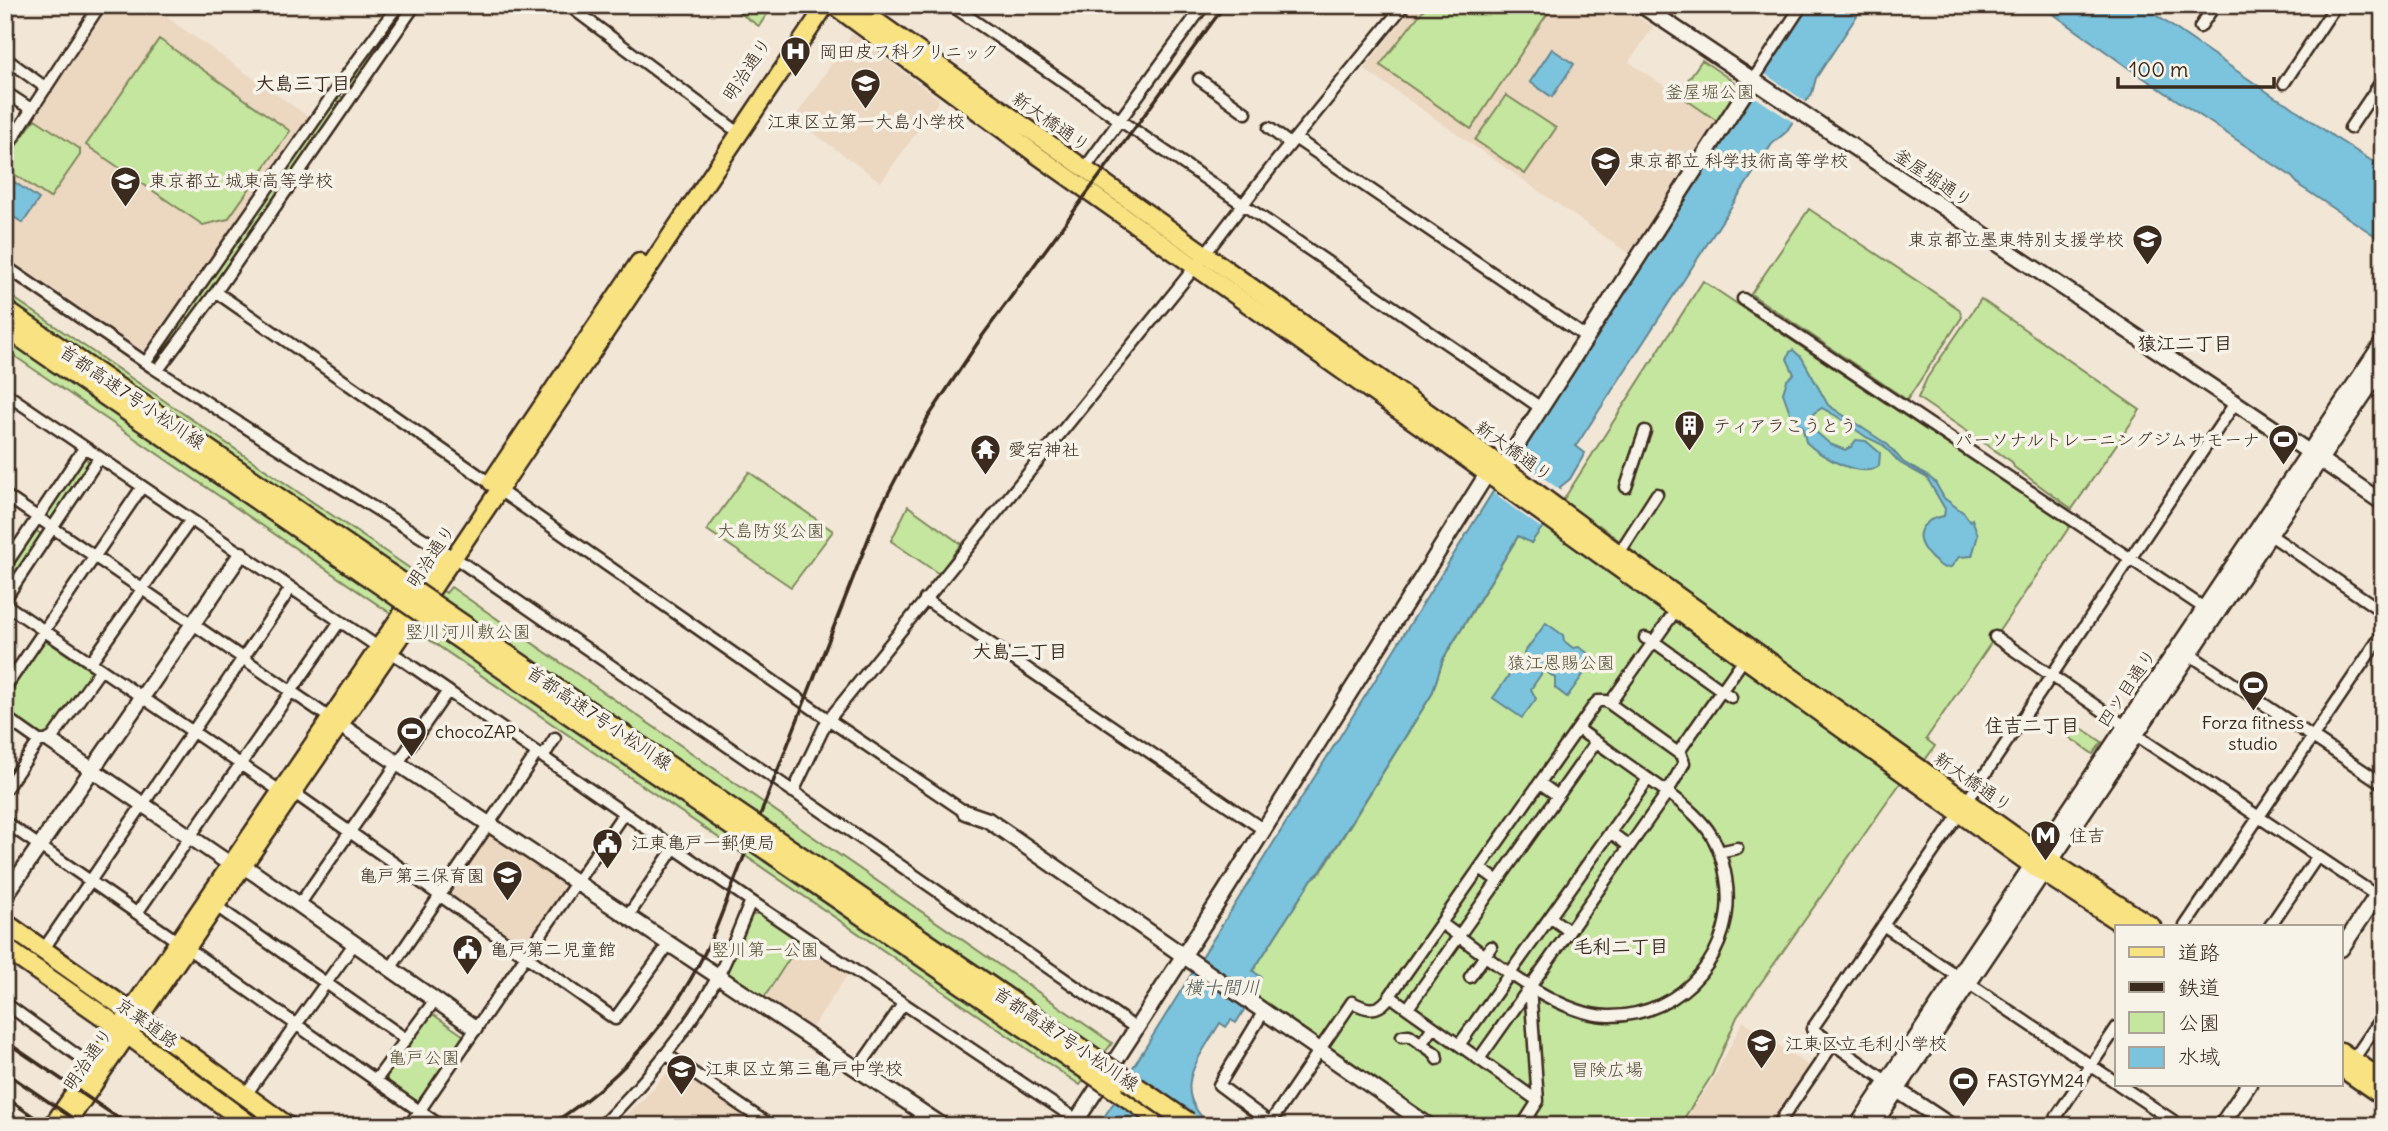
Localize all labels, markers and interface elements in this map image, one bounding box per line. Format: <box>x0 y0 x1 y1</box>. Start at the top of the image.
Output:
street label: 明治通り <box>717 32 776 105</box>
hospital icon: 岡田皮フ科クリニック <box>779 35 813 79</box>
place label: 岡田皮フ科クリニック <box>819 40 999 63</box>
scale bar <box>2118 46 2274 90</box>
text: 100 m <box>2129 56 2188 83</box>
school or university icon: 江東区立第一大島小学校 <box>849 67 883 111</box>
district label: 大島三丁目 <box>255 71 351 95</box>
park label: 釜屋堀公園 <box>1665 80 1755 103</box>
street label: 新大橋通り <box>1008 86 1095 157</box>
place label: 江東区立第一大島小学校 <box>767 110 965 133</box>
street label: 釜屋堀通り <box>1890 143 1977 212</box>
school or university icon: 東京都立 科学技術高等学校 <box>1588 144 1622 188</box>
place label: 東京都立 科学技術高等学校 <box>1628 149 1848 172</box>
school or university icon: 東京都立 城東高等学校 <box>109 164 143 208</box>
place label: 東京都立 城東高等学校 <box>149 169 333 192</box>
school or university icon: 東京都立墨東特別支援学校 <box>2130 223 2164 267</box>
place label: 東京都立墨東特別支援学校 <box>1908 228 2124 251</box>
district label: 猿江二丁目 <box>2137 331 2233 355</box>
street label: 首都高速7号小松川線 <box>55 339 210 454</box>
building icon: ティアラこうとう <box>1673 409 1707 453</box>
place label: ティアラこうとう <box>1713 414 1857 437</box>
street label: 新大橋通り <box>1471 415 1557 486</box>
sports icon: パーソナルトレーニングジムサモーナ <box>2266 423 2300 467</box>
place label: パーソナルトレーニングジムサモーナ <box>1955 428 2260 451</box>
temple icon: 愛宕神社 <box>968 433 1002 477</box>
place label: 愛宕神社 <box>1008 438 1080 461</box>
street label: 明治通り <box>401 519 460 592</box>
park label: 大島防災公園 <box>717 519 825 542</box>
park label: 竪川河川敷公園 <box>405 620 531 643</box>
district label: 大島二丁目 <box>972 639 1068 663</box>
street label: 四ツ目通り <box>2092 644 2161 731</box>
park label: 猿江恩賜公園 <box>1507 651 1615 674</box>
street label: 首都高速7号小松川線 <box>522 660 677 775</box>
sports icon: Forza fitness studio <box>2236 668 2270 712</box>
place label: Forza fitness studio <box>2202 711 2304 755</box>
district label: 住吉二丁目 <box>1984 713 2080 737</box>
sports icon: chocoZAP <box>395 715 429 759</box>
place label: chocoZAP <box>435 720 516 743</box>
street label: 新大橋通り <box>1930 746 2017 817</box>
metro station icon: 住吉 <box>2029 819 2063 863</box>
place label: 住吉 <box>2069 824 2105 847</box>
public building icon: 江東亀戸一郵便局 <box>591 826 625 870</box>
place label: 江東亀戸一郵便局 <box>631 831 775 854</box>
school or university icon: 亀戸第三保育園 <box>491 859 525 903</box>
place label: 亀戸第三保育園 <box>359 864 485 887</box>
legend <box>2115 925 2342 1086</box>
public building icon: 亀戸第二児童館 <box>450 933 484 977</box>
district label: 毛利二丁目 <box>1573 934 1669 958</box>
place label: 亀戸第二児童館 <box>490 938 616 961</box>
park label: 竪川第一公園 <box>711 938 819 961</box>
text: 道路 <box>2178 939 2220 966</box>
text: 鉄道 <box>2178 974 2220 1001</box>
water label: 横十間川 <box>1184 975 1260 999</box>
street label: 首都高速7号小松川線 <box>989 981 1144 1096</box>
street label: 京葉道路 <box>111 992 183 1053</box>
text: 公園 <box>2178 1009 2220 1036</box>
street label: 明治通り <box>58 1023 118 1095</box>
school or university icon: 江東区立毛利小学校 <box>1745 1027 1779 1071</box>
place label: 江東区立毛利小学校 <box>1785 1032 1947 1055</box>
text: 水域 <box>2178 1043 2220 1070</box>
park label: 亀戸公園 <box>388 1046 460 1069</box>
school or university icon: 江東区立第三亀戸中学校 <box>665 1052 699 1096</box>
place label: 江東区立第三亀戸中学校 <box>705 1057 903 1080</box>
park label: 冒険広場 <box>1571 1058 1643 1081</box>
sports icon: FASTGYM24 <box>1947 1064 1981 1108</box>
place label: FASTGYM24 <box>1987 1069 2084 1092</box>

